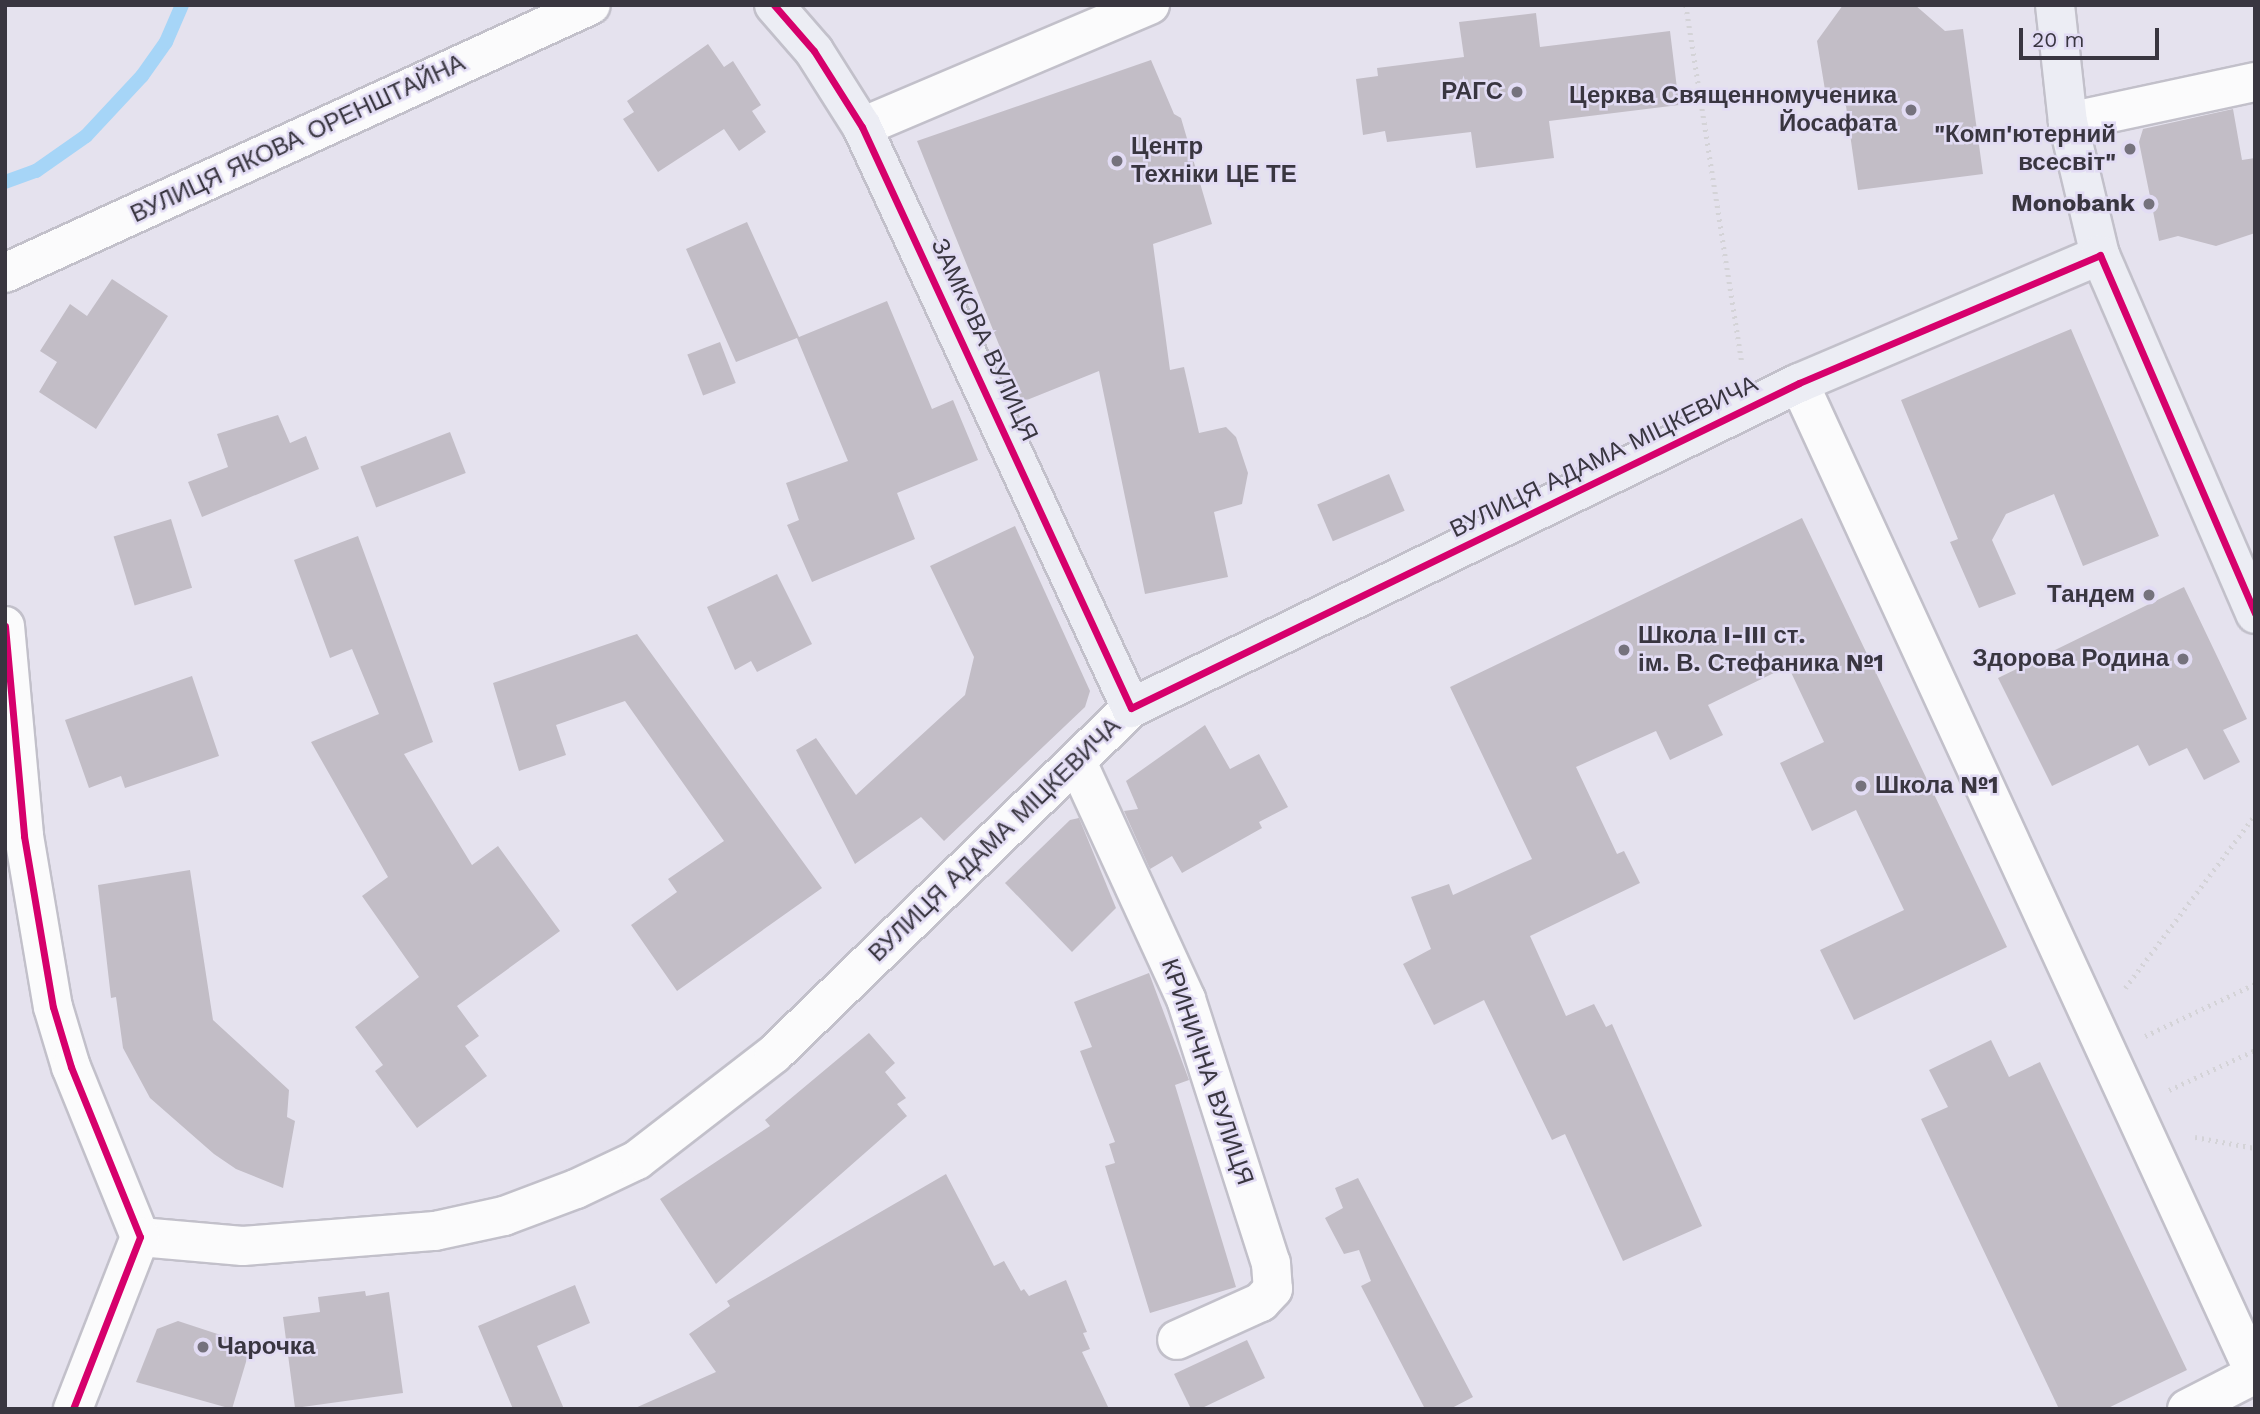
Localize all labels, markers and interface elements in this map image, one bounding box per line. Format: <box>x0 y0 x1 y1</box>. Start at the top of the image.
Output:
scale bar <box>2022 14 2162 58</box>
text: 20 m <box>2032 27 2084 52</box>
street label: ВУЛИЦЯ ЯКОВА ОРЕНШТАЙНА <box>126 49 470 229</box>
place label: РАГС <box>1441 78 1503 106</box>
place label: Церква Священномученика Йосафата <box>1569 82 1897 138</box>
marker: РАГС <box>1509 84 1525 100</box>
marker: Церква Священномученика Йосафата <box>1903 102 1919 118</box>
place label: "Комп'ютерний всесвіт" <box>1934 121 2116 177</box>
place label: Центр Техніки ЦЕ ТЕ <box>1131 133 1297 189</box>
marker: "Комп'ютерний всесвіт" <box>2122 141 2138 157</box>
marker: Центр Техніки ЦЕ ТЕ <box>1109 153 1125 169</box>
place label: Monobank <box>2011 190 2135 218</box>
marker: Monobank <box>2141 196 2157 212</box>
street label: ЗАМКОВА ВУЛИЦЯ <box>924 234 1044 446</box>
street label: ВУЛИЦЯ АДАМА МІЦКЕВИЧА <box>1445 370 1763 544</box>
place label: Тандем <box>2047 581 2135 609</box>
marker: Тандем <box>2141 587 2157 603</box>
place label: Школа I-III ст. ім. В. Стефаника №1 <box>1638 622 1884 678</box>
marker: Школа I-III ст. ім. В. Стефаника №1 <box>1616 642 1632 658</box>
place label: Здорова Родина <box>1973 645 2169 673</box>
marker: Здорова Родина <box>2175 651 2191 667</box>
street label: ВУЛИЦЯ АДАМА МІЦКЕВИЧА <box>863 712 1127 968</box>
place label: Школа №1 <box>1875 772 1999 800</box>
marker: Школа №1 <box>1853 778 1869 794</box>
street label: КРИНИЧНА ВУЛИЦЯ <box>1155 955 1259 1189</box>
place label: Чарочка <box>217 1333 315 1361</box>
marker: Чарочка <box>195 1339 211 1355</box>

